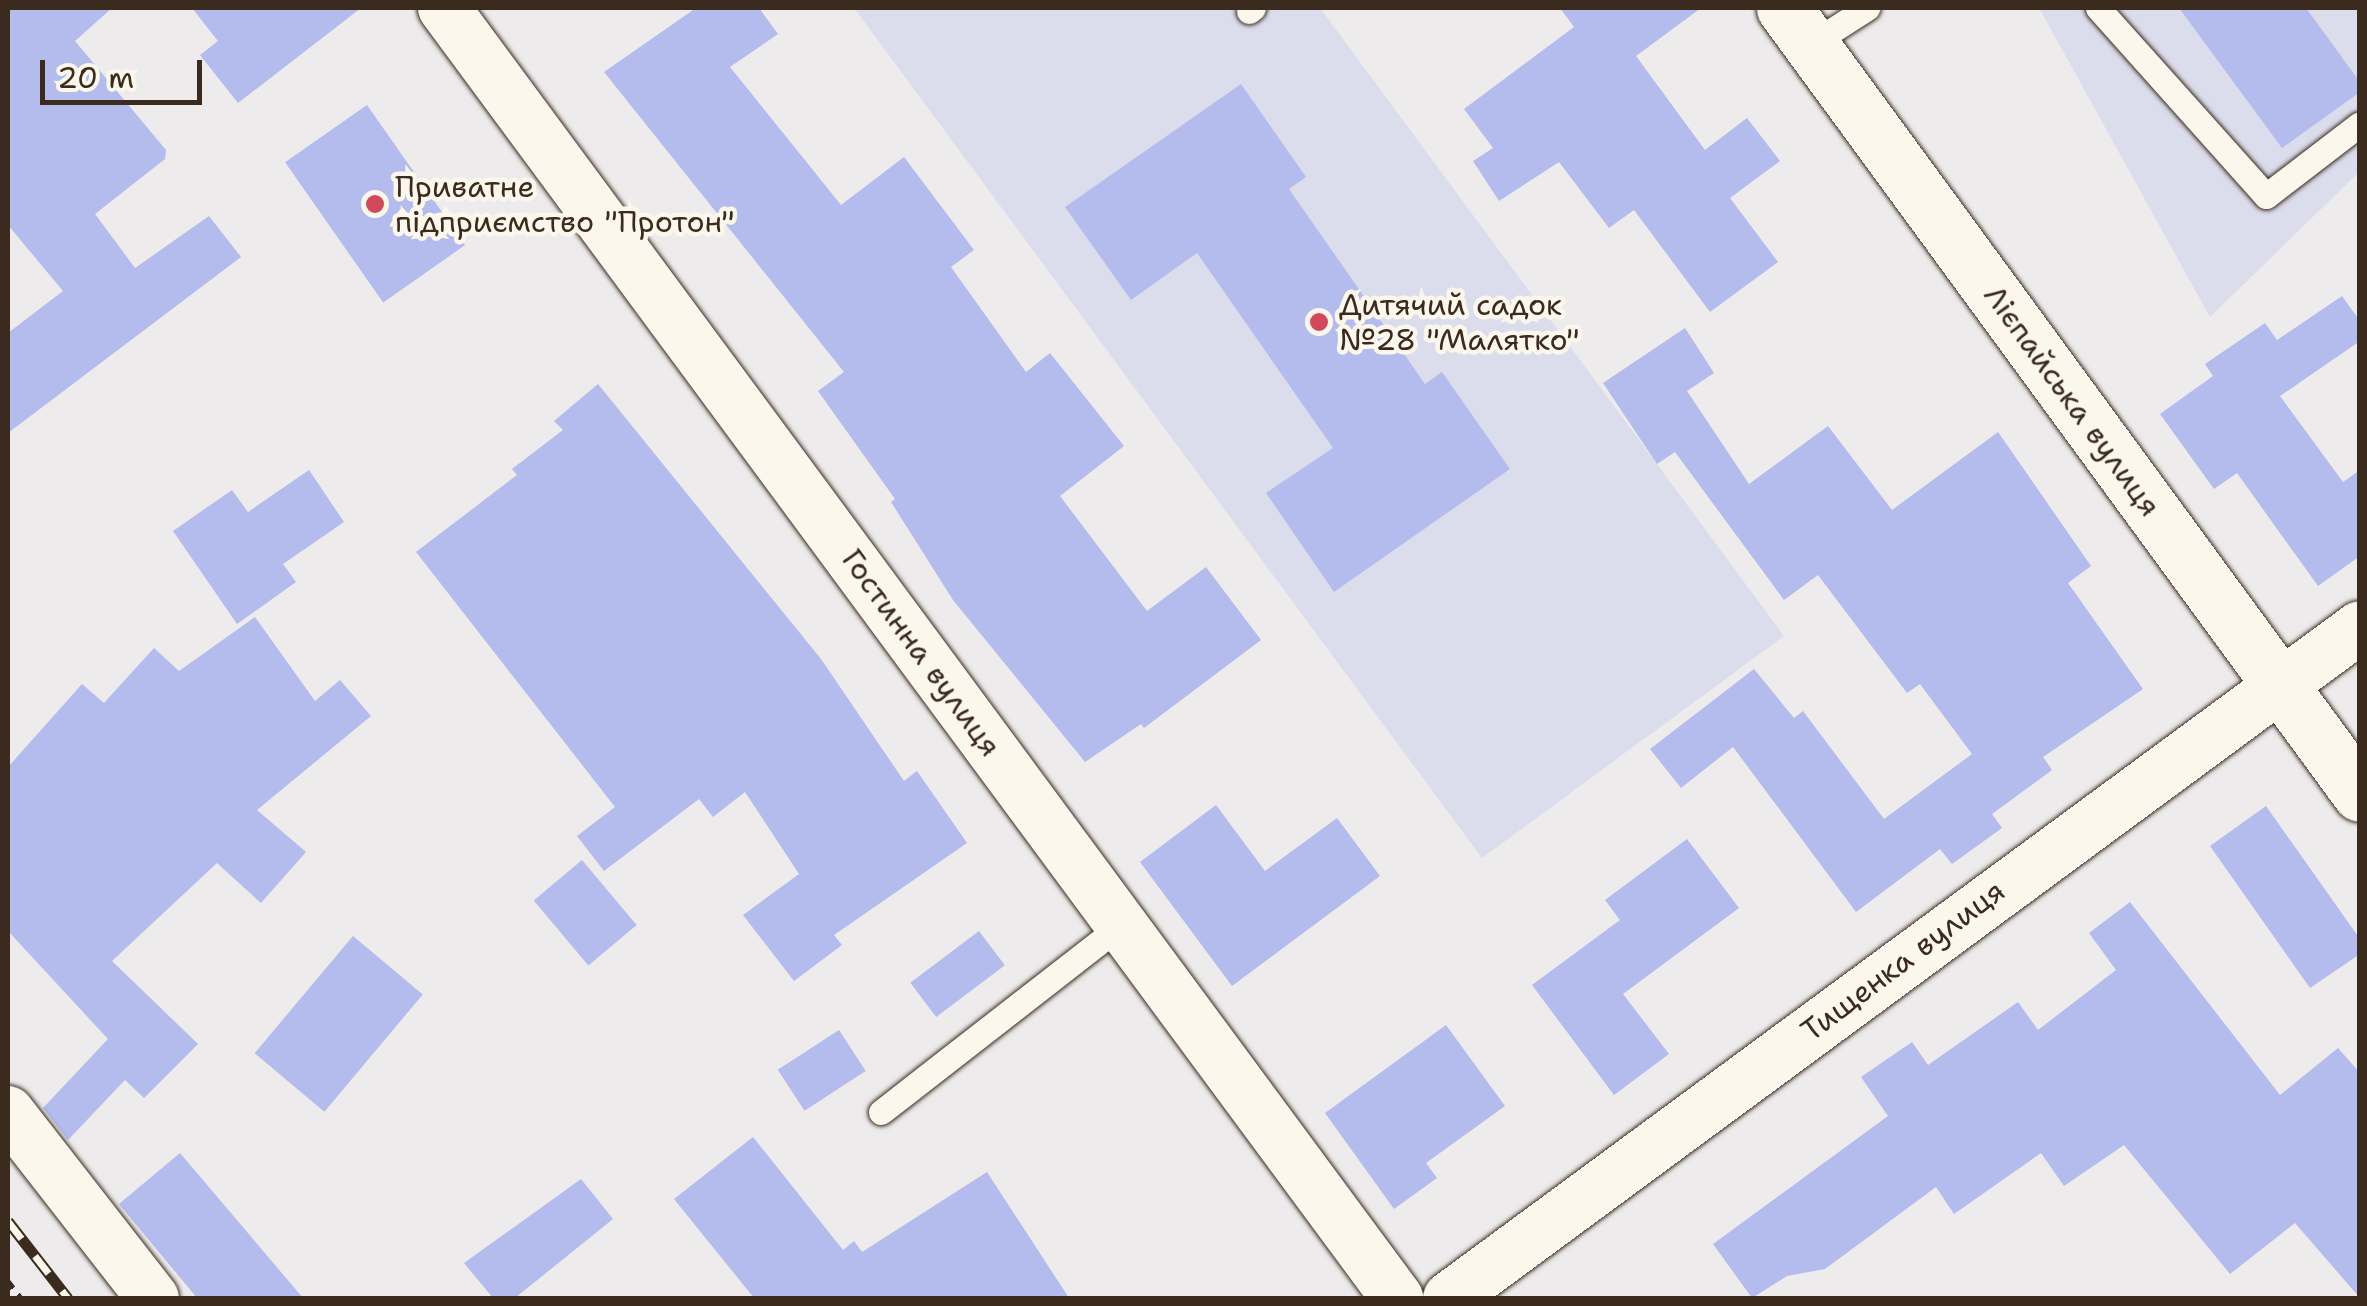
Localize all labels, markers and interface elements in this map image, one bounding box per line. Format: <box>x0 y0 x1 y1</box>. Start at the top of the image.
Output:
scale bar <box>45 40 208 102</box>
text: 20 m <box>57 57 134 98</box>
place label: Приватне підприємство "Протон" <box>395 169 735 240</box>
marker: Приватне підприємство "Протон" <box>364 193 386 215</box>
street label: Лієпайська вулиця <box>1976 279 2168 523</box>
place label: Дитячий садок №28 "Малятко" <box>1339 287 1580 358</box>
marker: Дитячий садок №28 "Малятко" <box>1308 311 1330 333</box>
street label: Гостинна вулиця <box>834 542 1008 764</box>
street label: Тищенка вулиця <box>1794 873 2012 1049</box>

